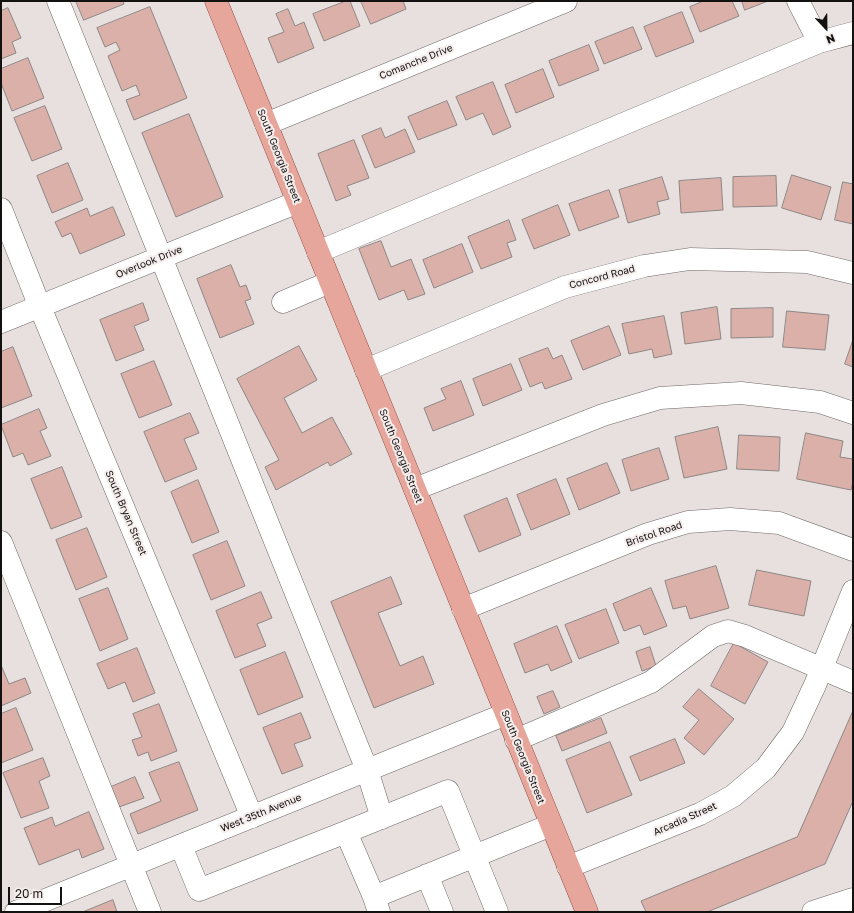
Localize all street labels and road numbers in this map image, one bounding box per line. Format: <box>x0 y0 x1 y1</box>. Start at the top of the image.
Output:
street label: Comanche Drive <box>378 42 454 82</box>
street label: South Georgia Street <box>255 107 303 205</box>
street label: Overlook Drive <box>114 243 184 281</box>
street label: Concord Road <box>568 262 636 292</box>
street label: South Georgia Street <box>377 407 425 505</box>
street label: South Bryan Street <box>103 469 149 557</box>
street label: Bristol Road <box>624 519 684 549</box>
street label: South Georgia Street <box>499 708 547 806</box>
street label: West 35th Avenue <box>219 791 303 835</box>
street label: Arcadia Street <box>651 800 719 838</box>

